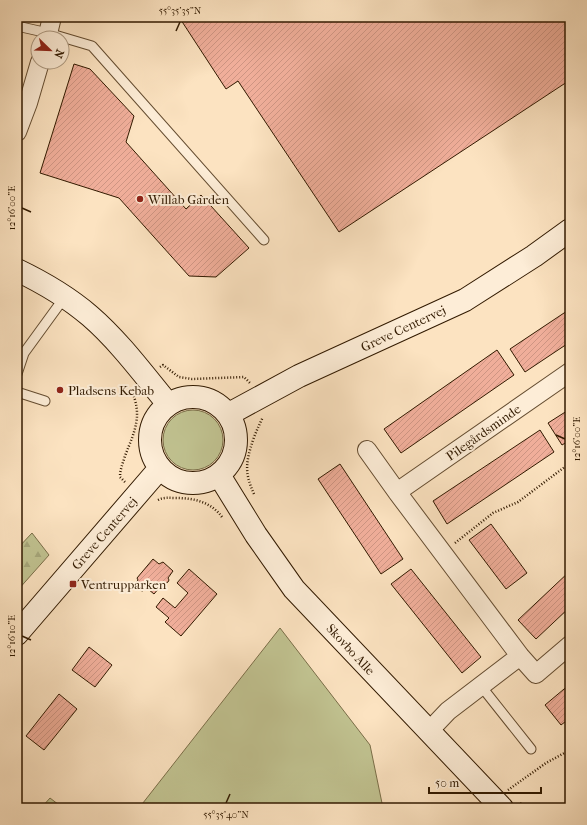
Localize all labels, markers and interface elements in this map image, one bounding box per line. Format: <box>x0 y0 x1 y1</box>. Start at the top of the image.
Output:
text: 55°35'35"N <box>159 5 202 17</box>
north arrow <box>30 30 70 70</box>
text: N <box>51 47 66 61</box>
text: 12°16'00"E <box>6 186 18 230</box>
place label: Willab Garden <box>147 192 229 207</box>
marker: Willab Garden <box>135 194 145 204</box>
street label: Greve Centervej <box>359 302 448 355</box>
place label: Pladsens Kebab <box>68 383 154 398</box>
marker: Pladsens Kebab <box>55 385 65 395</box>
street label: Pilegårdsminde <box>443 401 524 464</box>
text: 12°16'00"E <box>571 417 583 461</box>
street label: Greve Centervej <box>69 494 140 573</box>
place label: Ventrupparken <box>80 577 167 592</box>
marker: Ventrupparken <box>68 579 78 589</box>
text: 12°16'10"E <box>6 615 18 657</box>
street label: Skovbo Alle <box>323 621 378 678</box>
scale bar <box>429 769 541 795</box>
text: 50 m <box>435 776 459 790</box>
text: 55°35'40"N <box>203 809 249 821</box>

